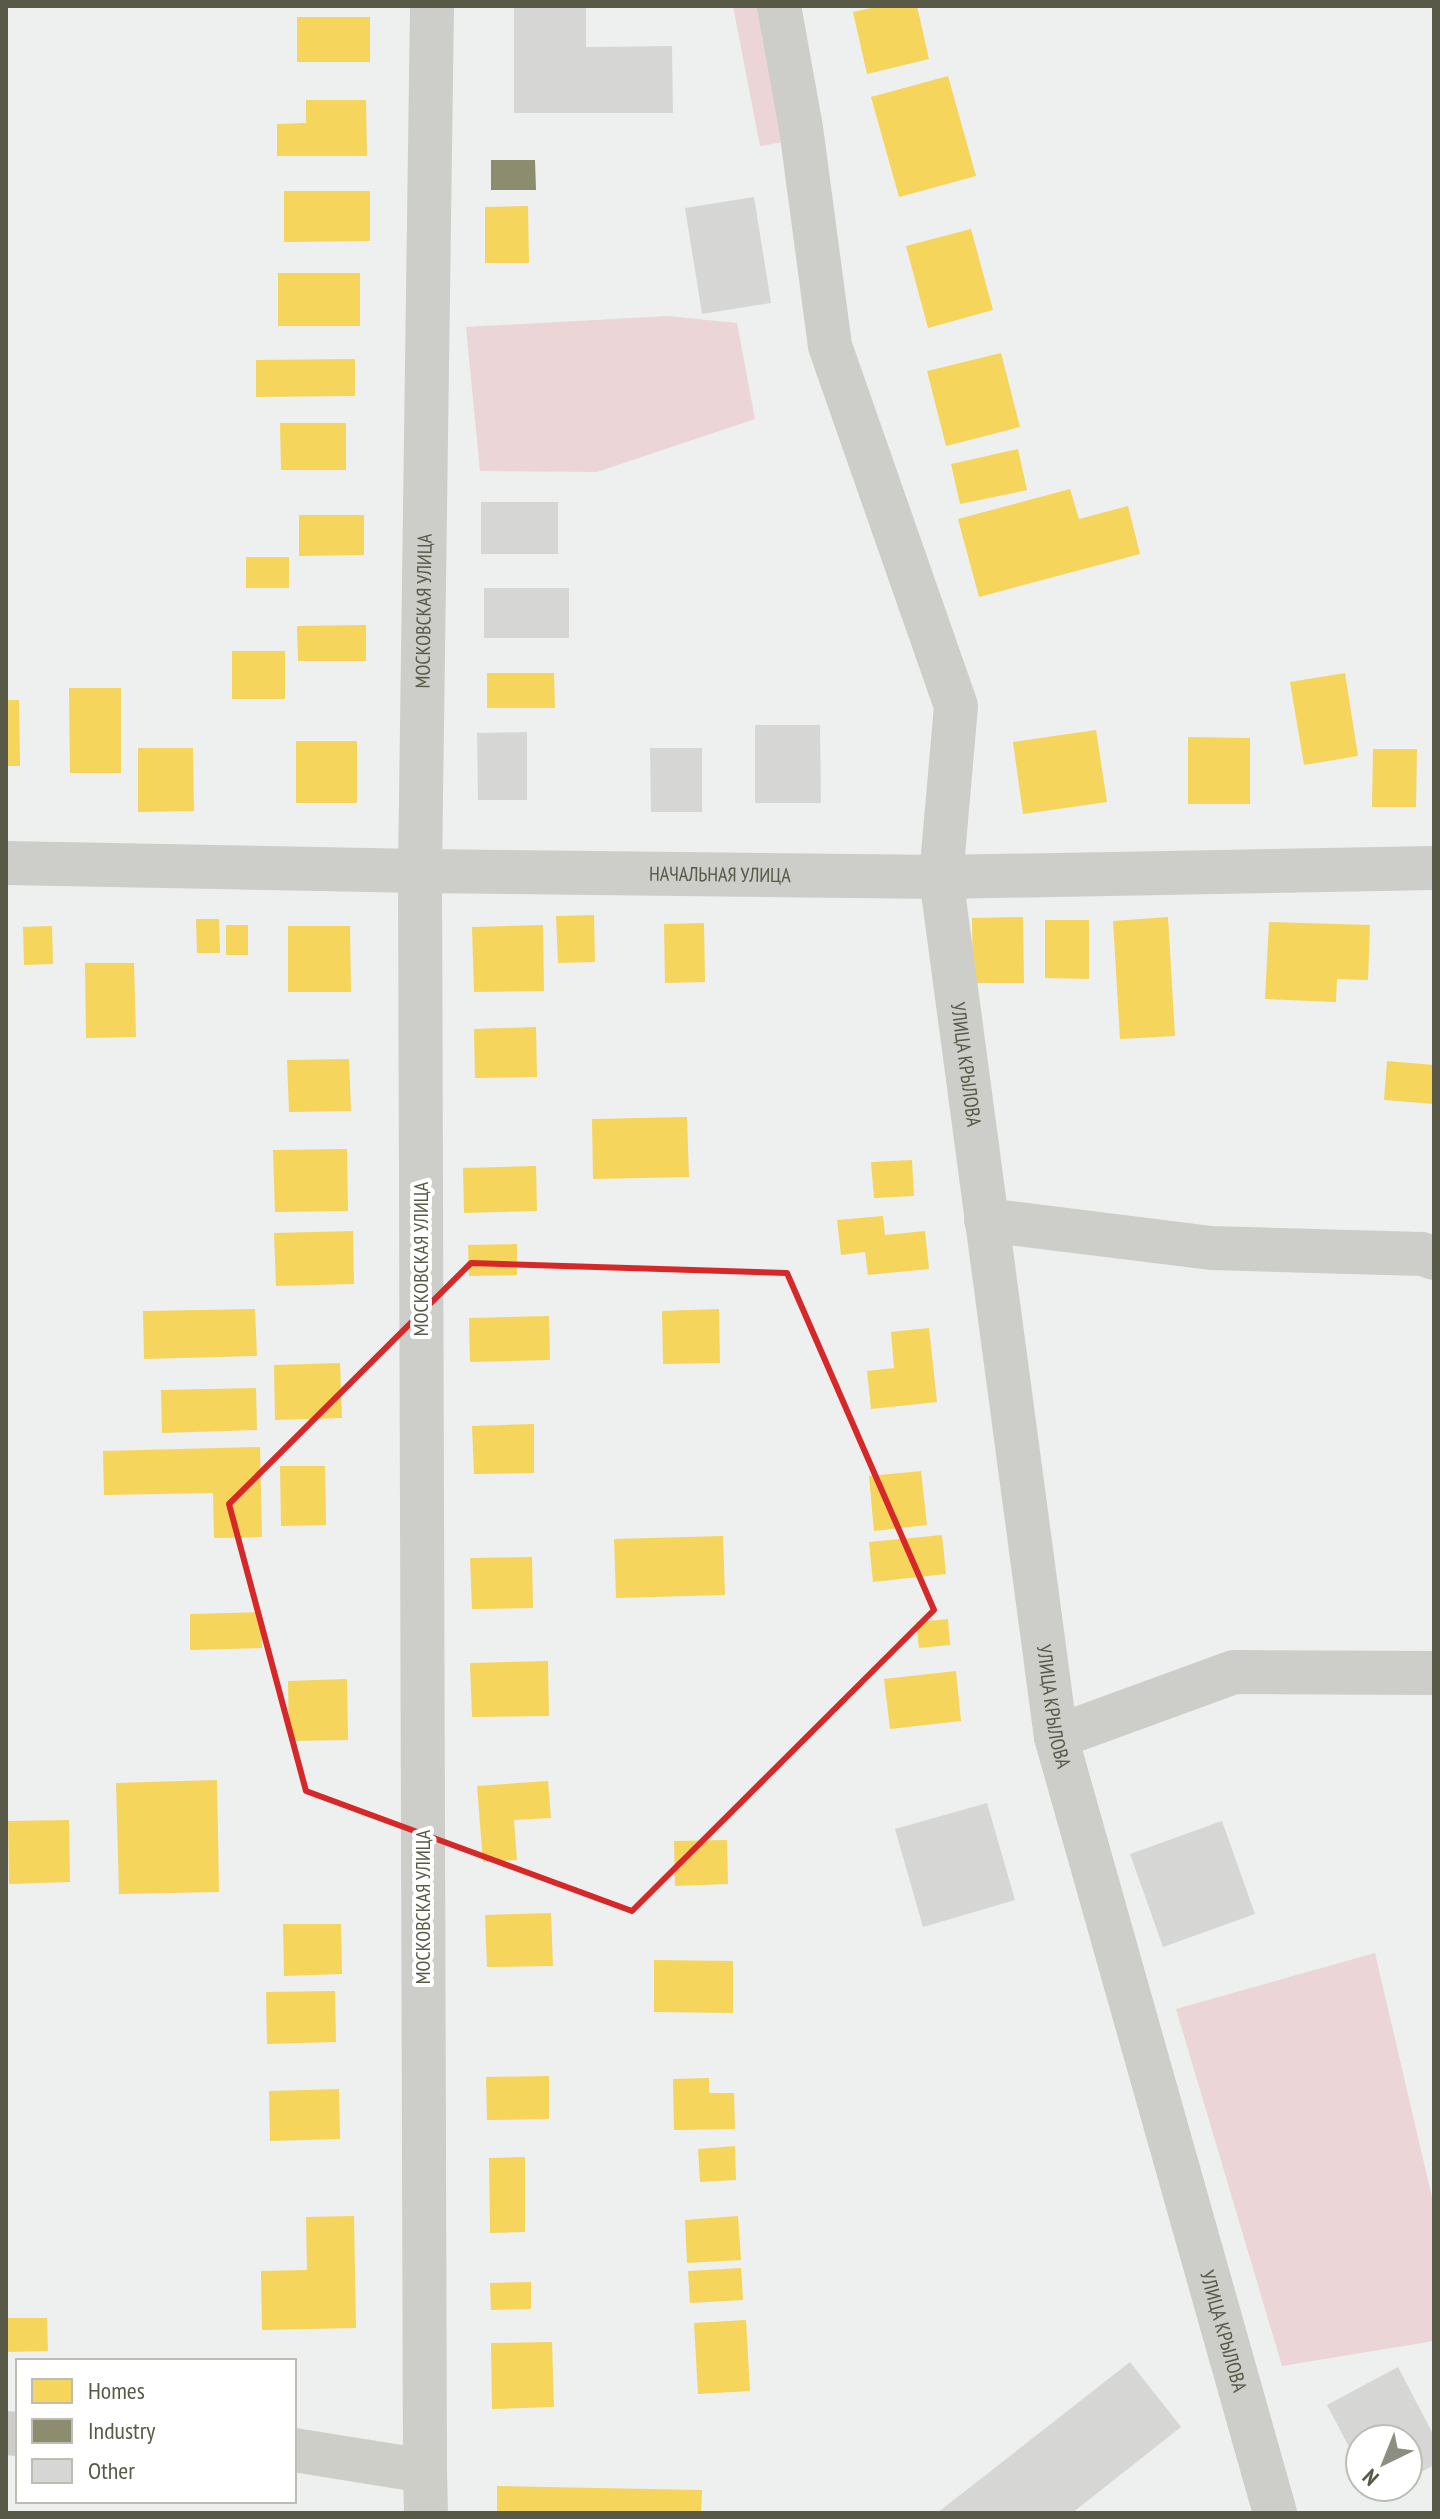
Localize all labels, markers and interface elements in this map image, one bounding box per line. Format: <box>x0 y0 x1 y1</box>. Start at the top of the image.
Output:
street label: МОСКОВСКАЯ УЛИЦА <box>410 533 438 689</box>
street label: НАЧАЛЬНАЯ УЛИЦА <box>649 861 791 888</box>
street label: УЛИЦА КРЫЛОВА <box>945 1001 987 1129</box>
street label: МОСКОВСКАЯ УЛИЦА <box>408 1181 434 1336</box>
street label: УЛИЦА КРЫЛОВА <box>1031 1643 1077 1772</box>
street label: МОСКОВСКАЯ УЛИЦА <box>410 1829 436 1984</box>
street label: УЛИЦА КРЫЛОВА <box>1194 2267 1253 2395</box>
legend <box>16 2359 296 2503</box>
text: Homes <box>88 2375 145 2406</box>
text: Industry <box>88 2415 155 2446</box>
north arrow <box>1344 2423 1424 2503</box>
text: Other <box>88 2455 135 2486</box>
text: N <box>1356 2463 1384 2492</box>

